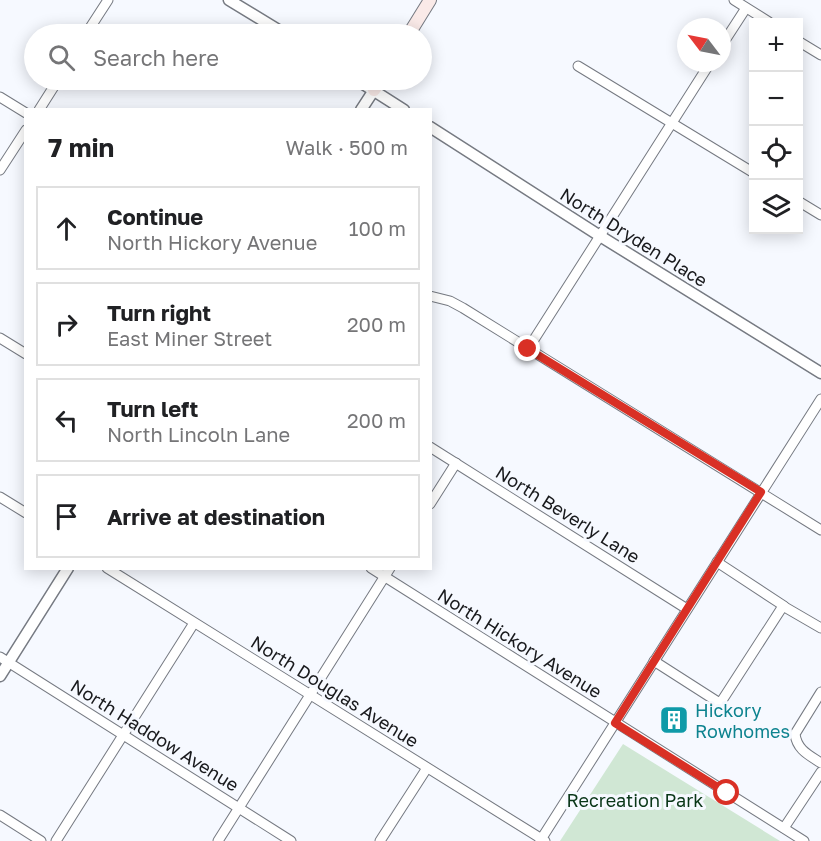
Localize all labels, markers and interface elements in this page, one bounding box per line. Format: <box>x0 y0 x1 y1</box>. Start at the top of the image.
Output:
north arrow <box>677 18 731 72</box>
map controls <box>749 18 803 234</box>
button: + <box>749 18 803 72</box>
search box <box>24 24 432 90</box>
icon: search <box>45 41 78 74</box>
text: Search here <box>93 44 219 71</box>
button: − <box>749 72 803 126</box>
button: locate <box>749 126 803 180</box>
text: 7 min <box>48 132 114 163</box>
text: Walk · 500 m <box>286 135 408 159</box>
button: layers <box>749 180 803 234</box>
street label: North Dryden Place <box>556 183 712 291</box>
text: Continue <box>107 203 203 230</box>
icon: ahead <box>50 212 83 245</box>
text: 100 m <box>349 216 406 240</box>
text: North Hickory Avenue <box>107 230 317 254</box>
text: Turn right <box>107 299 211 326</box>
icon: right <box>50 308 83 341</box>
text: 200 m <box>347 312 406 336</box>
text: East Miner Street <box>107 326 272 350</box>
route end <box>514 335 540 361</box>
text: Turn left <box>107 395 198 422</box>
icon: left <box>50 404 83 437</box>
text: 200 m <box>347 408 406 432</box>
text: North Lincoln Lane <box>107 422 290 446</box>
street label: North Beverly Lane <box>492 461 644 567</box>
icon: arrive <box>50 500 83 533</box>
text: Arrive at destination <box>107 503 325 530</box>
street label: North Hickory Avenue <box>434 584 606 702</box>
street label: North Douglas Avenue <box>247 630 423 752</box>
street label: North Haddow Avenue <box>67 674 243 796</box>
place label: Hickory Rowhomes <box>695 699 790 742</box>
building icon: Hickory Rowhomes <box>658 704 690 736</box>
route start <box>713 779 739 805</box>
park label: Recreation Park <box>567 789 703 811</box>

